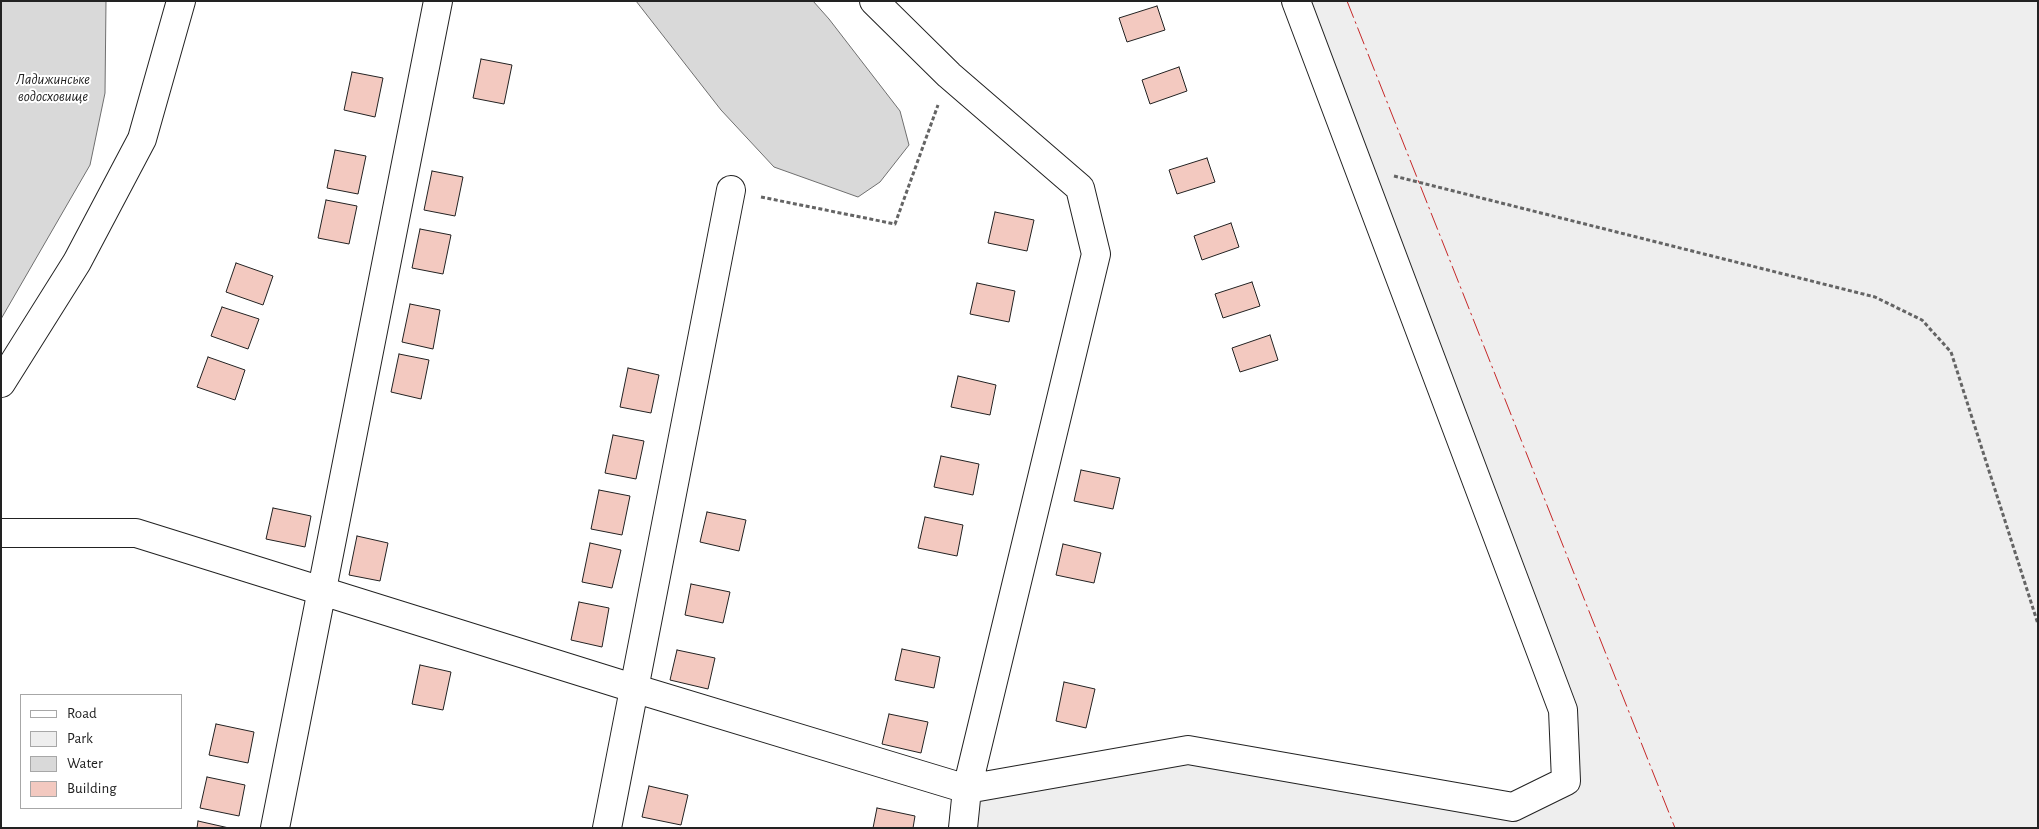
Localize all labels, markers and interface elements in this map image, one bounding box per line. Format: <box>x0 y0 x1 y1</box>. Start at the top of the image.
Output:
water label: Ладижинське водосховище <box>16 70 90 105</box>
legend <box>20 694 182 809</box>
text: Road <box>67 706 97 721</box>
text: Park <box>67 731 93 746</box>
text: Water <box>67 756 103 771</box>
text: Building <box>67 781 117 796</box>

